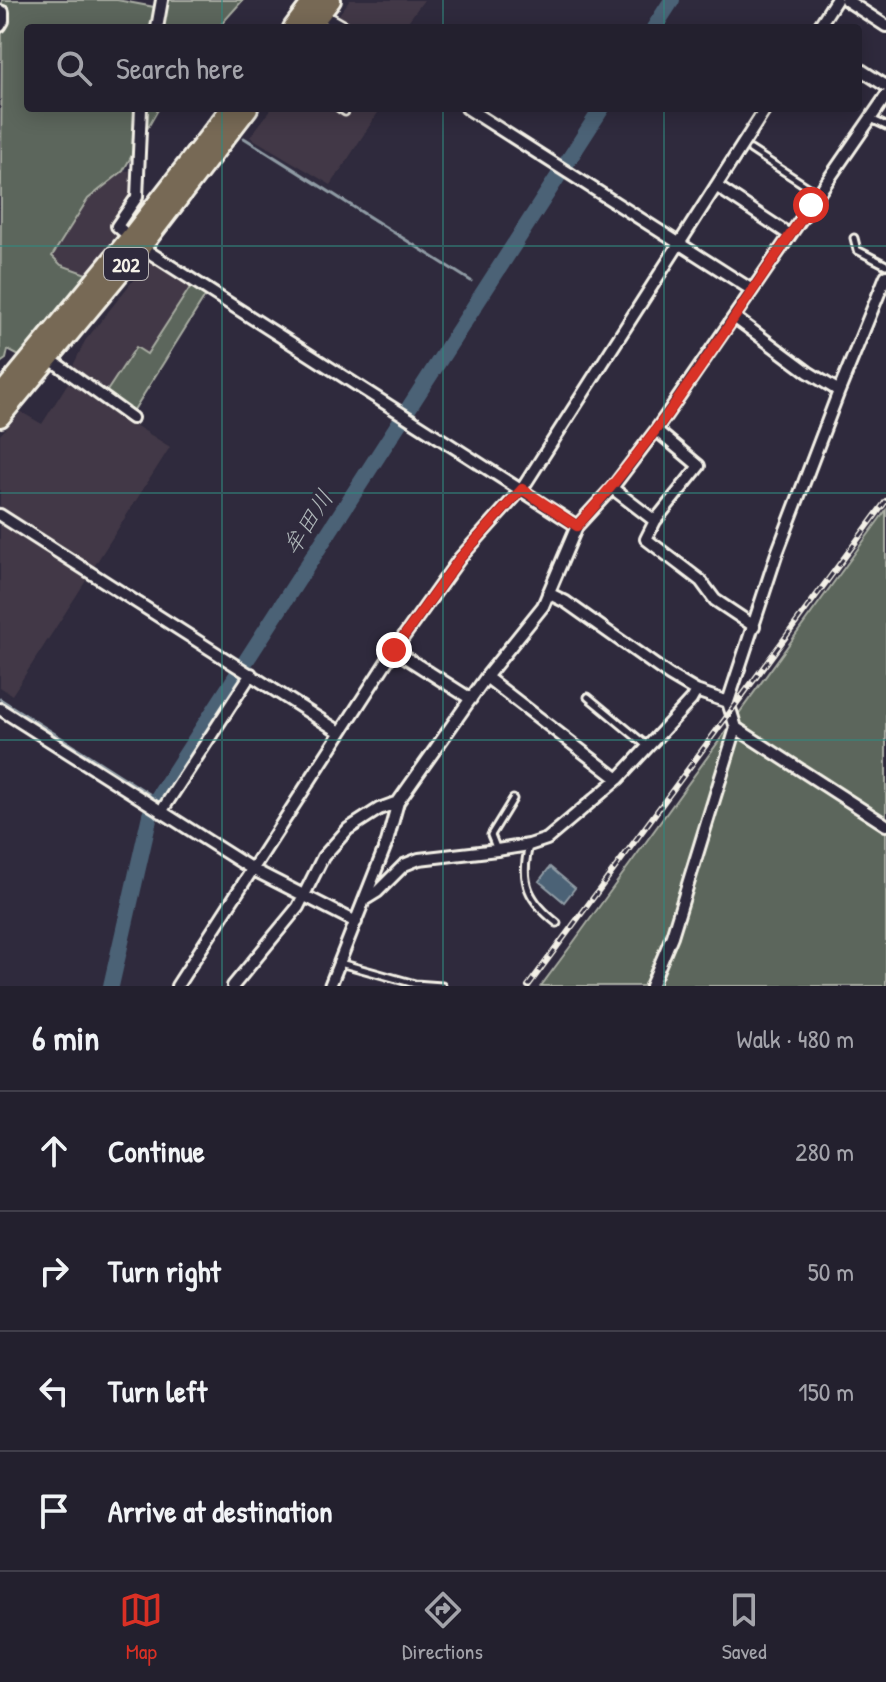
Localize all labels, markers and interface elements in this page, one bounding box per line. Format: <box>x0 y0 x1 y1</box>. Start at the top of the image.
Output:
search box <box>24 24 862 112</box>
icon: search <box>52 46 96 90</box>
text: Search here <box>116 48 244 88</box>
route start <box>793 187 829 223</box>
road number: 202 <box>104 248 148 280</box>
water label: 牟田川 <box>274 483 340 561</box>
route end <box>376 632 412 668</box>
text: 6 min <box>32 1015 100 1061</box>
text: Walk · 480 m <box>737 1021 854 1056</box>
icon: ahead <box>32 1129 76 1173</box>
text: Continue <box>108 1131 205 1171</box>
text: 280 m <box>795 1134 854 1169</box>
icon: right <box>32 1249 76 1293</box>
text: Turn right <box>108 1251 221 1291</box>
text: 50 m <box>808 1254 854 1289</box>
icon: left <box>32 1369 76 1413</box>
text: Turn left <box>108 1371 207 1411</box>
text: 150 m <box>798 1374 854 1409</box>
icon: arrive <box>32 1489 76 1533</box>
text: Arrive at destination <box>108 1491 333 1531</box>
tab: Map <box>119 1588 163 1666</box>
tab: Directions <box>402 1588 483 1666</box>
tab: Saved <box>722 1588 767 1666</box>

